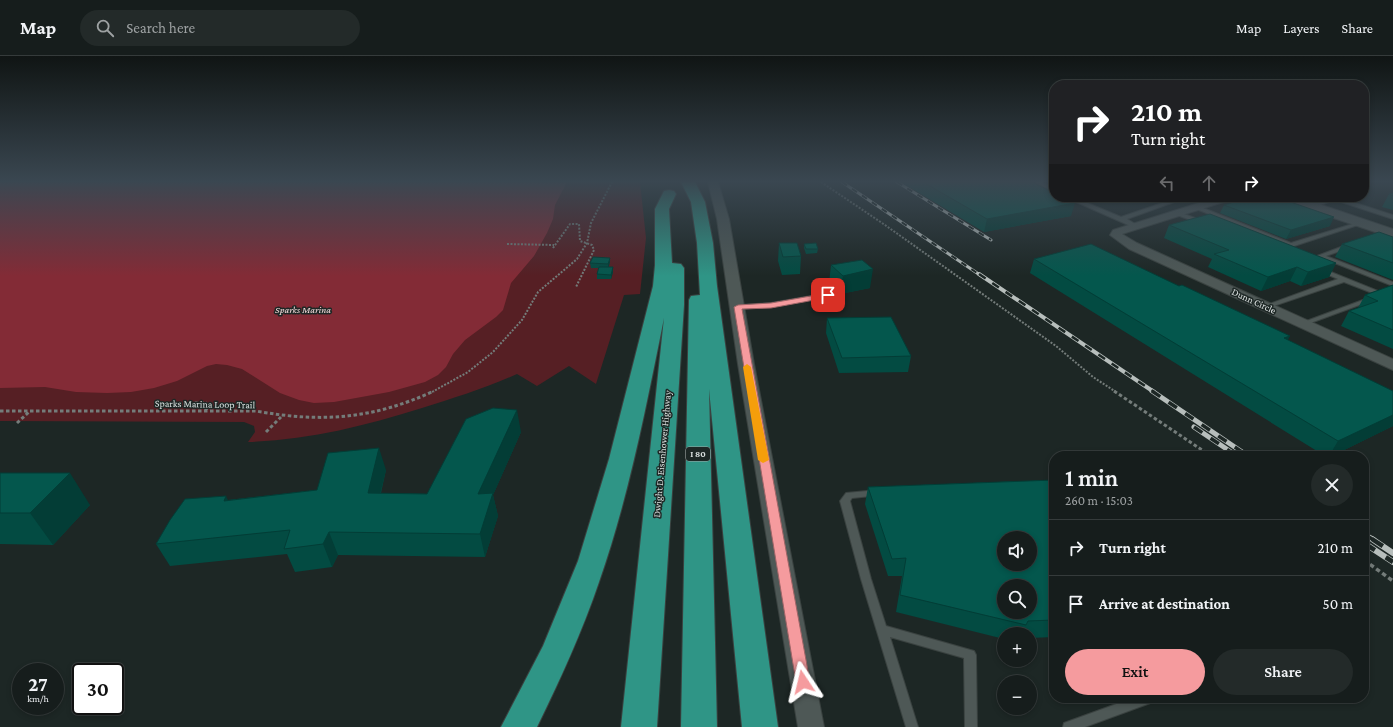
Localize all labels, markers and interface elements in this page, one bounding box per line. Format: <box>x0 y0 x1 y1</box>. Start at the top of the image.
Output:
search box <box>80 10 360 46</box>
text: Map <box>20 17 56 38</box>
icon: search <box>94 17 116 39</box>
text: Search here <box>126 20 195 36</box>
text: Map <box>1236 20 1261 36</box>
text: Layers <box>1283 20 1320 36</box>
text: Share <box>1342 20 1373 36</box>
icon: right <box>1065 96 1117 148</box>
text: 210 m <box>1131 96 1202 127</box>
text: Turn right <box>1131 129 1205 149</box>
icon: left <box>1156 172 1178 194</box>
icon: ahead <box>1198 172 1220 194</box>
icon: right <box>1240 172 1262 194</box>
pin <box>811 278 845 312</box>
icon: arrive <box>817 284 839 306</box>
street label: Dunn Circle <box>1230 286 1278 316</box>
park label: Sparks Marina <box>275 304 331 315</box>
street label: Dwight D. Eisenhower Highway <box>651 390 673 518</box>
street label: Sparks Marina Loop Trail <box>155 398 256 410</box>
road number: I 80 <box>686 447 710 461</box>
text: 1 min <box>1065 464 1118 491</box>
button: close <box>1311 464 1353 506</box>
text: 260 m · 15:03 <box>1065 493 1133 508</box>
map controls <box>997 531 1037 715</box>
button: sound <box>997 531 1037 571</box>
icon: right <box>1065 537 1087 559</box>
text: Turn right <box>1099 540 1166 556</box>
text: 210 m <box>1318 540 1353 556</box>
button: search <box>997 579 1037 619</box>
icon: arrive <box>1065 593 1087 615</box>
text: Arrive at destination <box>1099 596 1230 612</box>
text: 50 m <box>1323 596 1353 612</box>
button: + <box>997 627 1037 667</box>
button: Exit <box>1065 649 1205 695</box>
button: Share <box>1213 649 1353 695</box>
position arrow <box>782 661 824 703</box>
speed limit sign: 30 <box>72 663 124 715</box>
text: 27 <box>28 673 48 695</box>
button: − <box>997 675 1037 715</box>
text: km/h <box>27 693 49 704</box>

